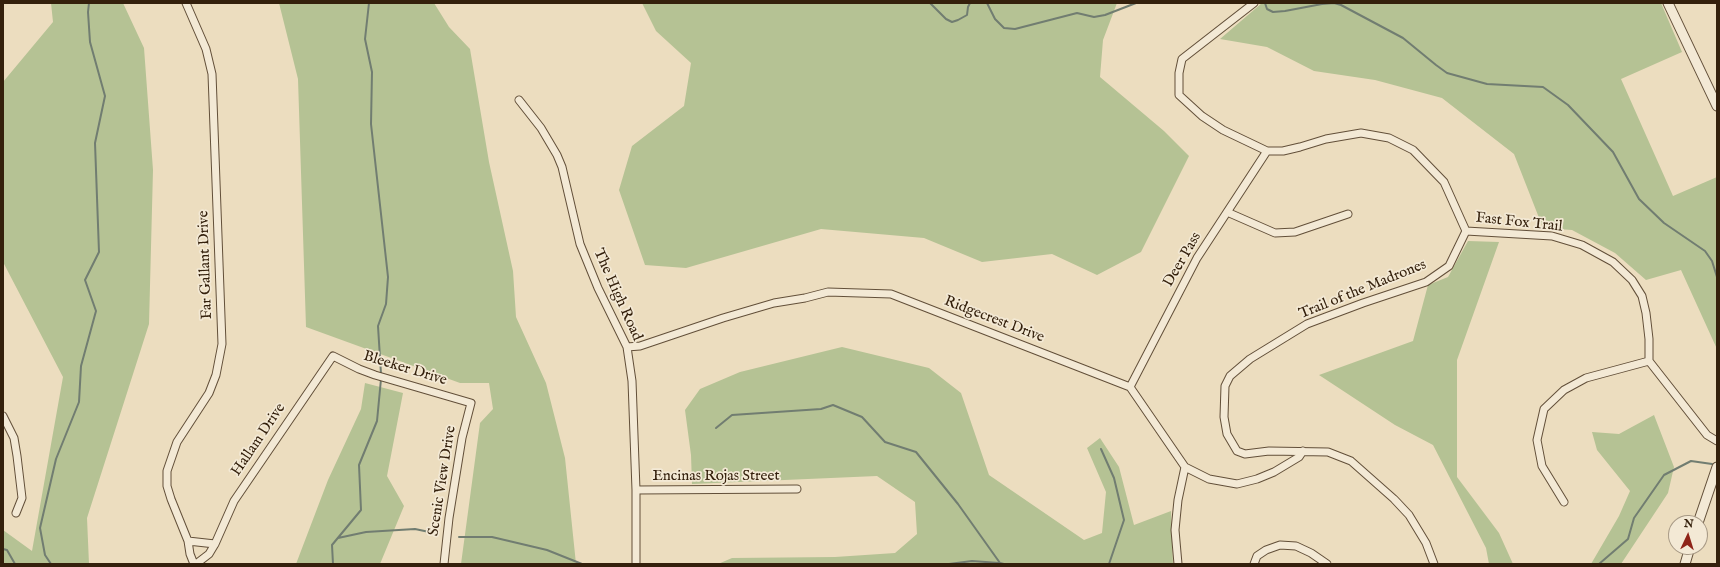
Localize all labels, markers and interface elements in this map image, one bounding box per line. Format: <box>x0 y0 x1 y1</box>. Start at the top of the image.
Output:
street label: Fast Fox Trail <box>1475 209 1563 237</box>
street label: Far Gallant Drive <box>195 210 217 320</box>
street label: Deer Pass <box>1160 229 1206 291</box>
street label: The High Road <box>589 246 645 344</box>
street label: Trail of the Madrones <box>1297 256 1429 324</box>
street label: Ridgecrest Drive <box>941 293 1047 347</box>
street label: Bleeker Drive <box>361 348 449 390</box>
street label: Hallam Drive <box>228 400 290 480</box>
street label: Scenic View Drive <box>425 425 461 537</box>
street label: Encinas Rojas Street <box>652 468 780 486</box>
north arrow <box>1668 515 1708 555</box>
text: N <box>1684 517 1694 531</box>

